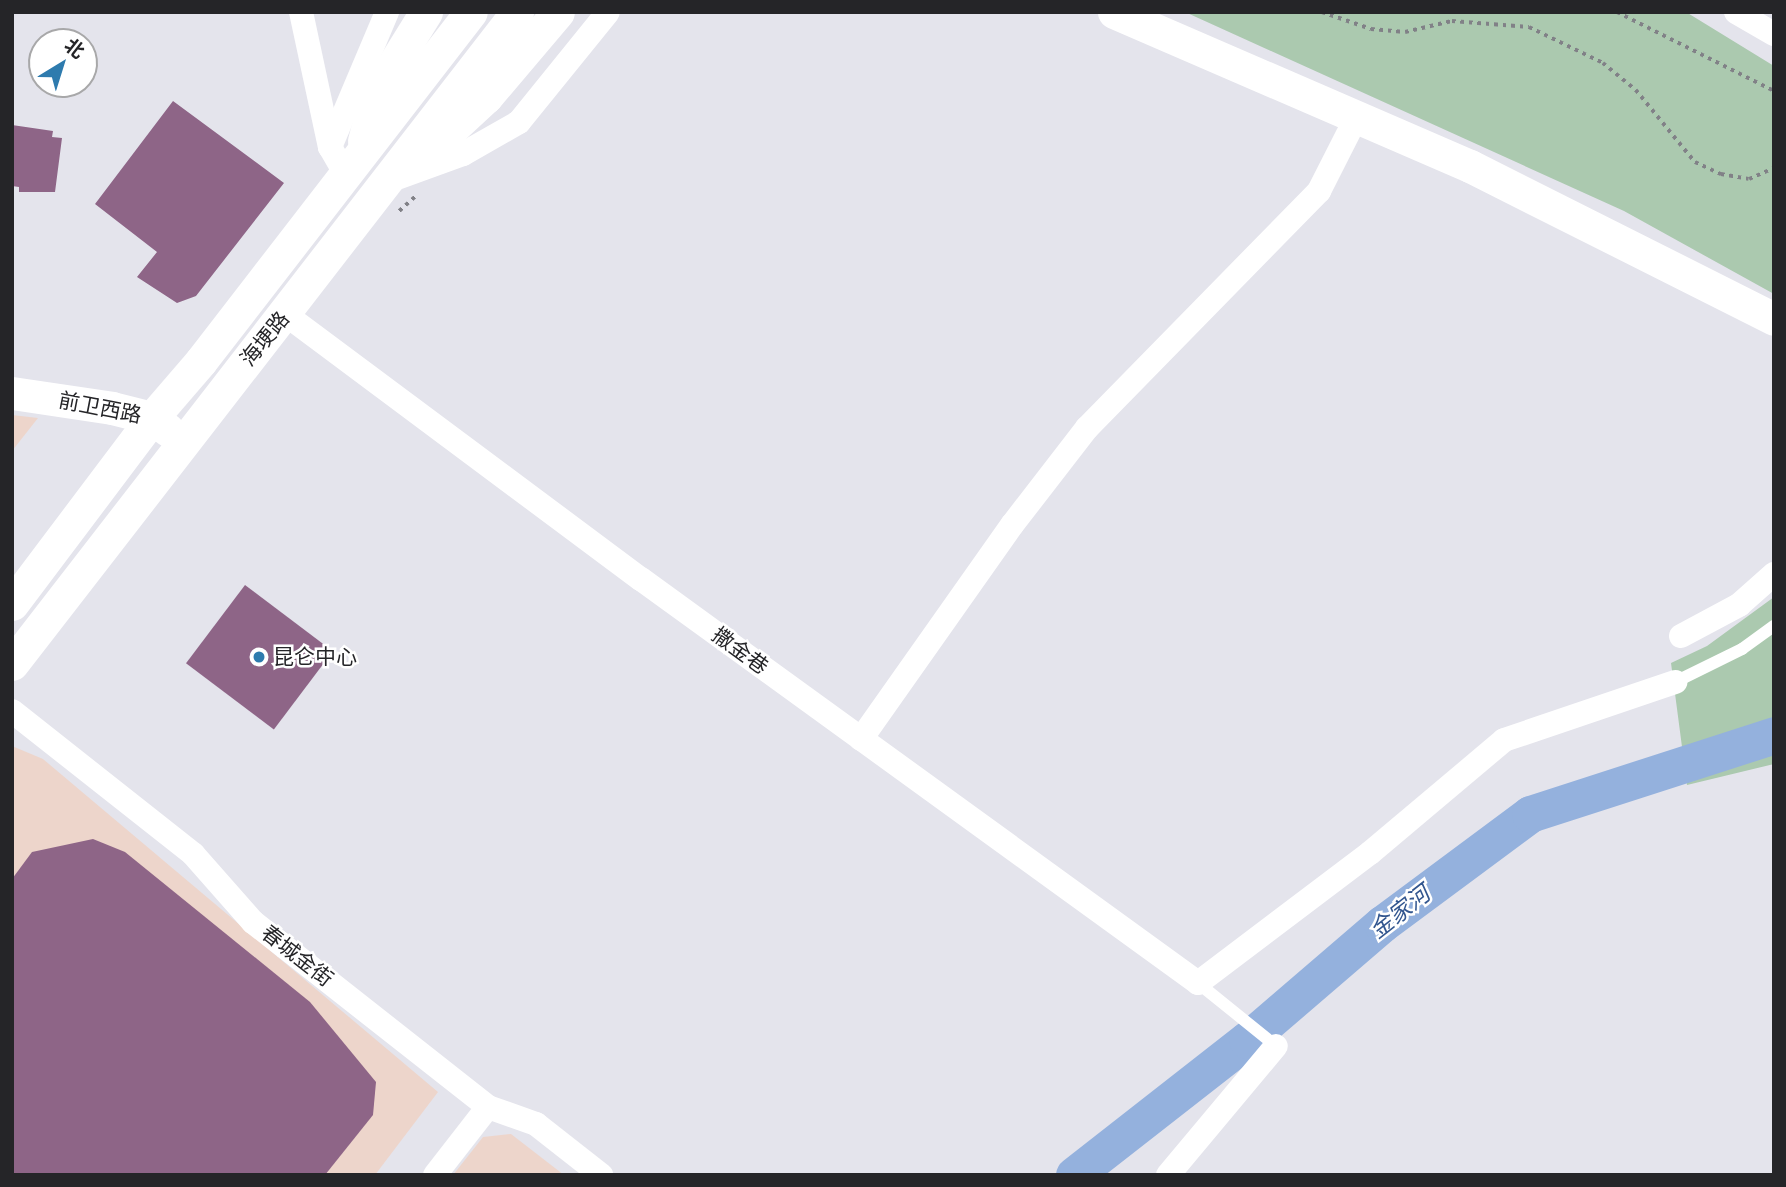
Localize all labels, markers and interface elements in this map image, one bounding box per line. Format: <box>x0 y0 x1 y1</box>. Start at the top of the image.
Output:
north arrow <box>28 28 98 98</box>
text: 北 <box>60 33 90 63</box>
street label: 海埂路 <box>235 307 295 371</box>
street label: 前卫西路 <box>56 388 144 428</box>
street label: 撒金巷 <box>707 622 773 680</box>
place label: 昆仑中心 <box>273 644 357 670</box>
marker: 昆仑中心 <box>251 649 267 665</box>
water label: 金家河 <box>1364 880 1436 944</box>
street label: 春城金街 <box>256 920 338 992</box>

